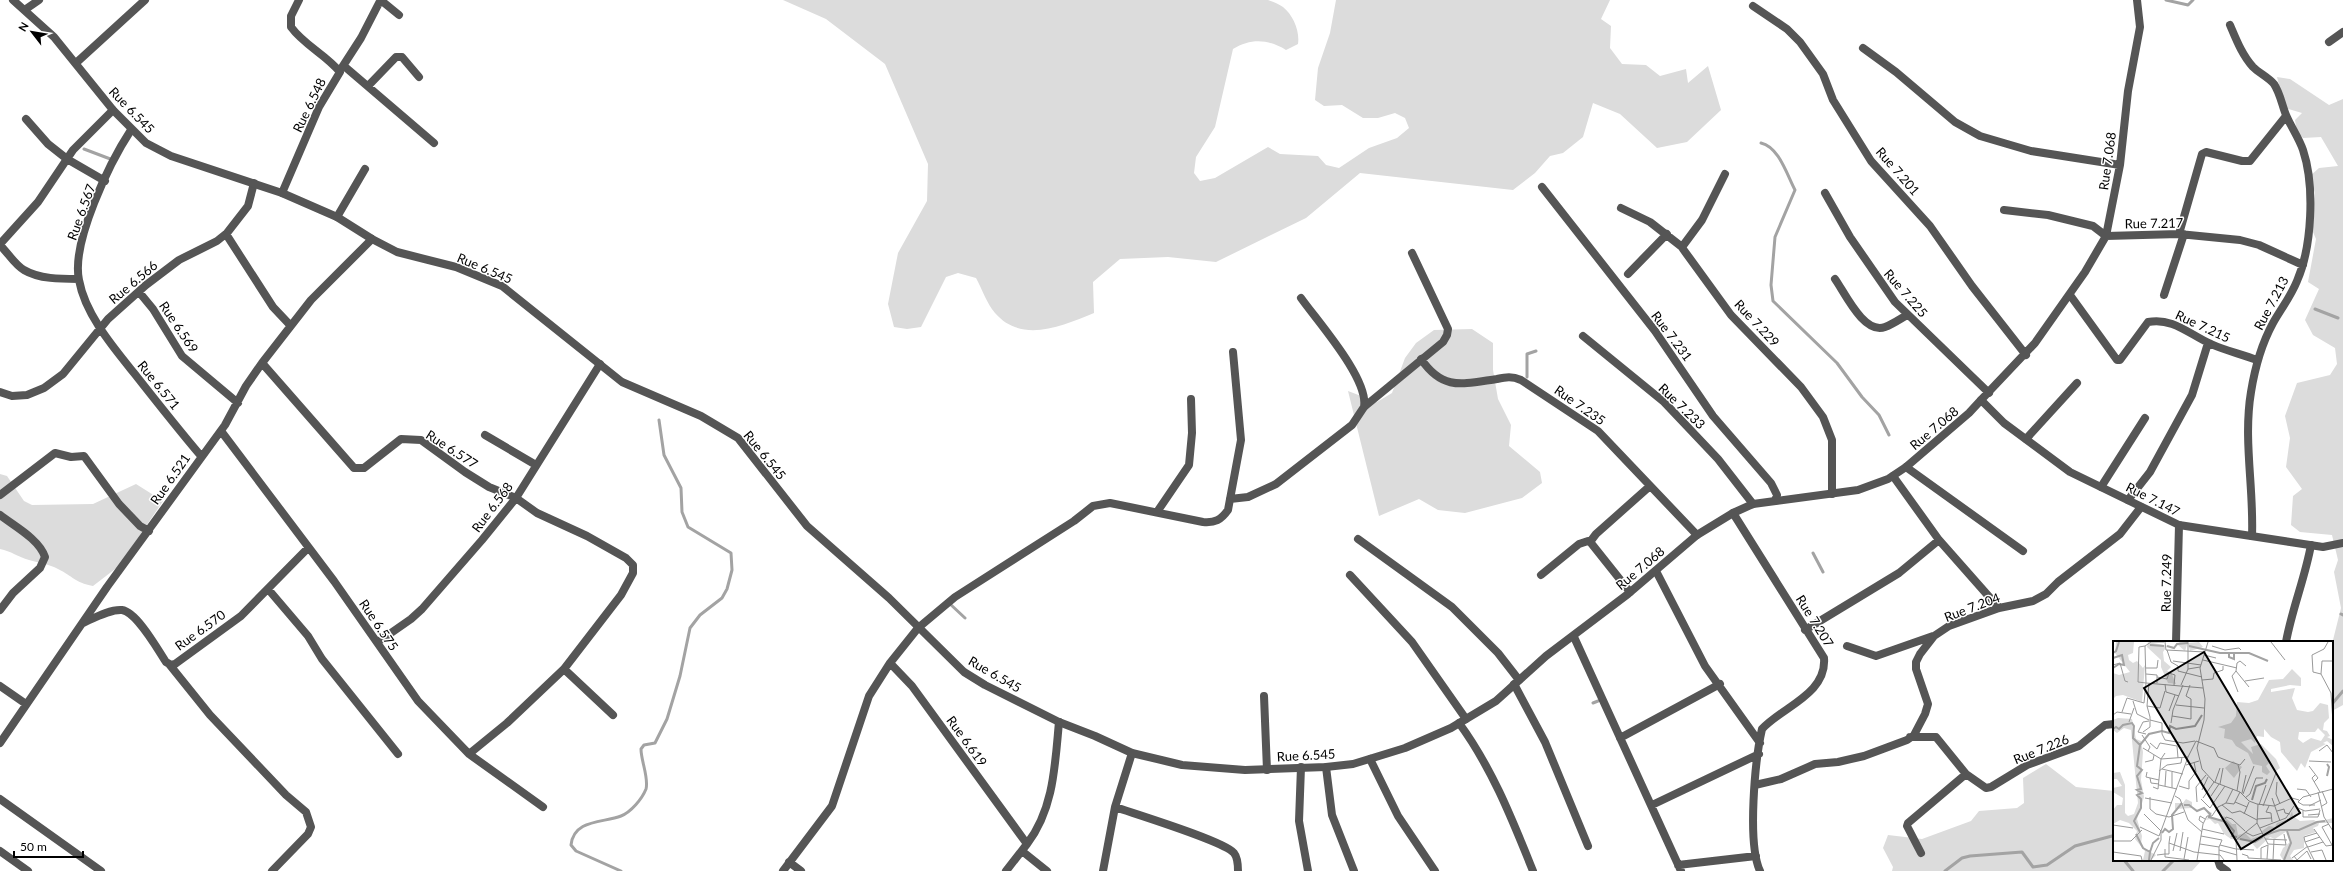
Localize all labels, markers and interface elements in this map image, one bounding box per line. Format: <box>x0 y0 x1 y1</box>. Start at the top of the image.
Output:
north arrow <box>12 12 52 52</box>
text: N <box>15 20 31 34</box>
street label: Rue 6.548 <box>289 75 329 135</box>
street label: Rue 6.545 <box>106 83 158 137</box>
street label: Rue 7.068 <box>2095 131 2119 191</box>
street label: Rue 7.201 <box>1873 144 1923 198</box>
street label: Rue 6.567 <box>63 181 99 242</box>
street label: Rue 7.217 <box>2125 214 2184 232</box>
street label: Rue 6.545 <box>455 249 515 287</box>
street label: Rue 6.566 <box>105 257 161 307</box>
street label: Rue 7.225 <box>1881 266 1931 320</box>
street label: Rue 7.213 <box>2250 273 2292 333</box>
street label: Rue 7.229 <box>1731 296 1783 350</box>
street label: Rue 6.569 <box>156 298 202 356</box>
street label: Rue 7.215 <box>2173 306 2233 346</box>
street label: Rue 7.231 <box>1648 308 1696 364</box>
street label: Rue 6.571 <box>134 357 184 413</box>
street label: Rue 7.233 <box>1655 380 1709 432</box>
street label: Rue 7.235 <box>1551 382 1609 428</box>
street label: Rue 7.068 <box>1906 403 1962 453</box>
street label: Rue 6.577 <box>423 426 481 472</box>
street label: Rue 6.545 <box>740 427 790 483</box>
street label: Rue 6.521 <box>147 450 193 508</box>
street label: Rue 6.568 <box>468 479 516 535</box>
street label: Rue 7.147 <box>2123 479 2183 520</box>
street label: Rue 7.068 <box>1612 543 1668 593</box>
street label: Rue 7.249 <box>2157 554 2175 612</box>
street label: Rue 7.204 <box>1942 589 2003 625</box>
street label: Rue 7.207 <box>1793 592 1838 650</box>
street label: Rue 6.575 <box>356 596 402 654</box>
street label: Rue 6.570 <box>172 606 229 654</box>
inset map <box>2113 641 2333 861</box>
street label: Rue 6.545 <box>966 652 1024 696</box>
street label: Rue 6.619 <box>943 713 991 769</box>
street label: Rue 7.226 <box>2011 731 2071 767</box>
street label: Rue 6.545 <box>1276 745 1336 765</box>
scale bar <box>14 833 83 859</box>
text: 50 m <box>20 839 47 854</box>

